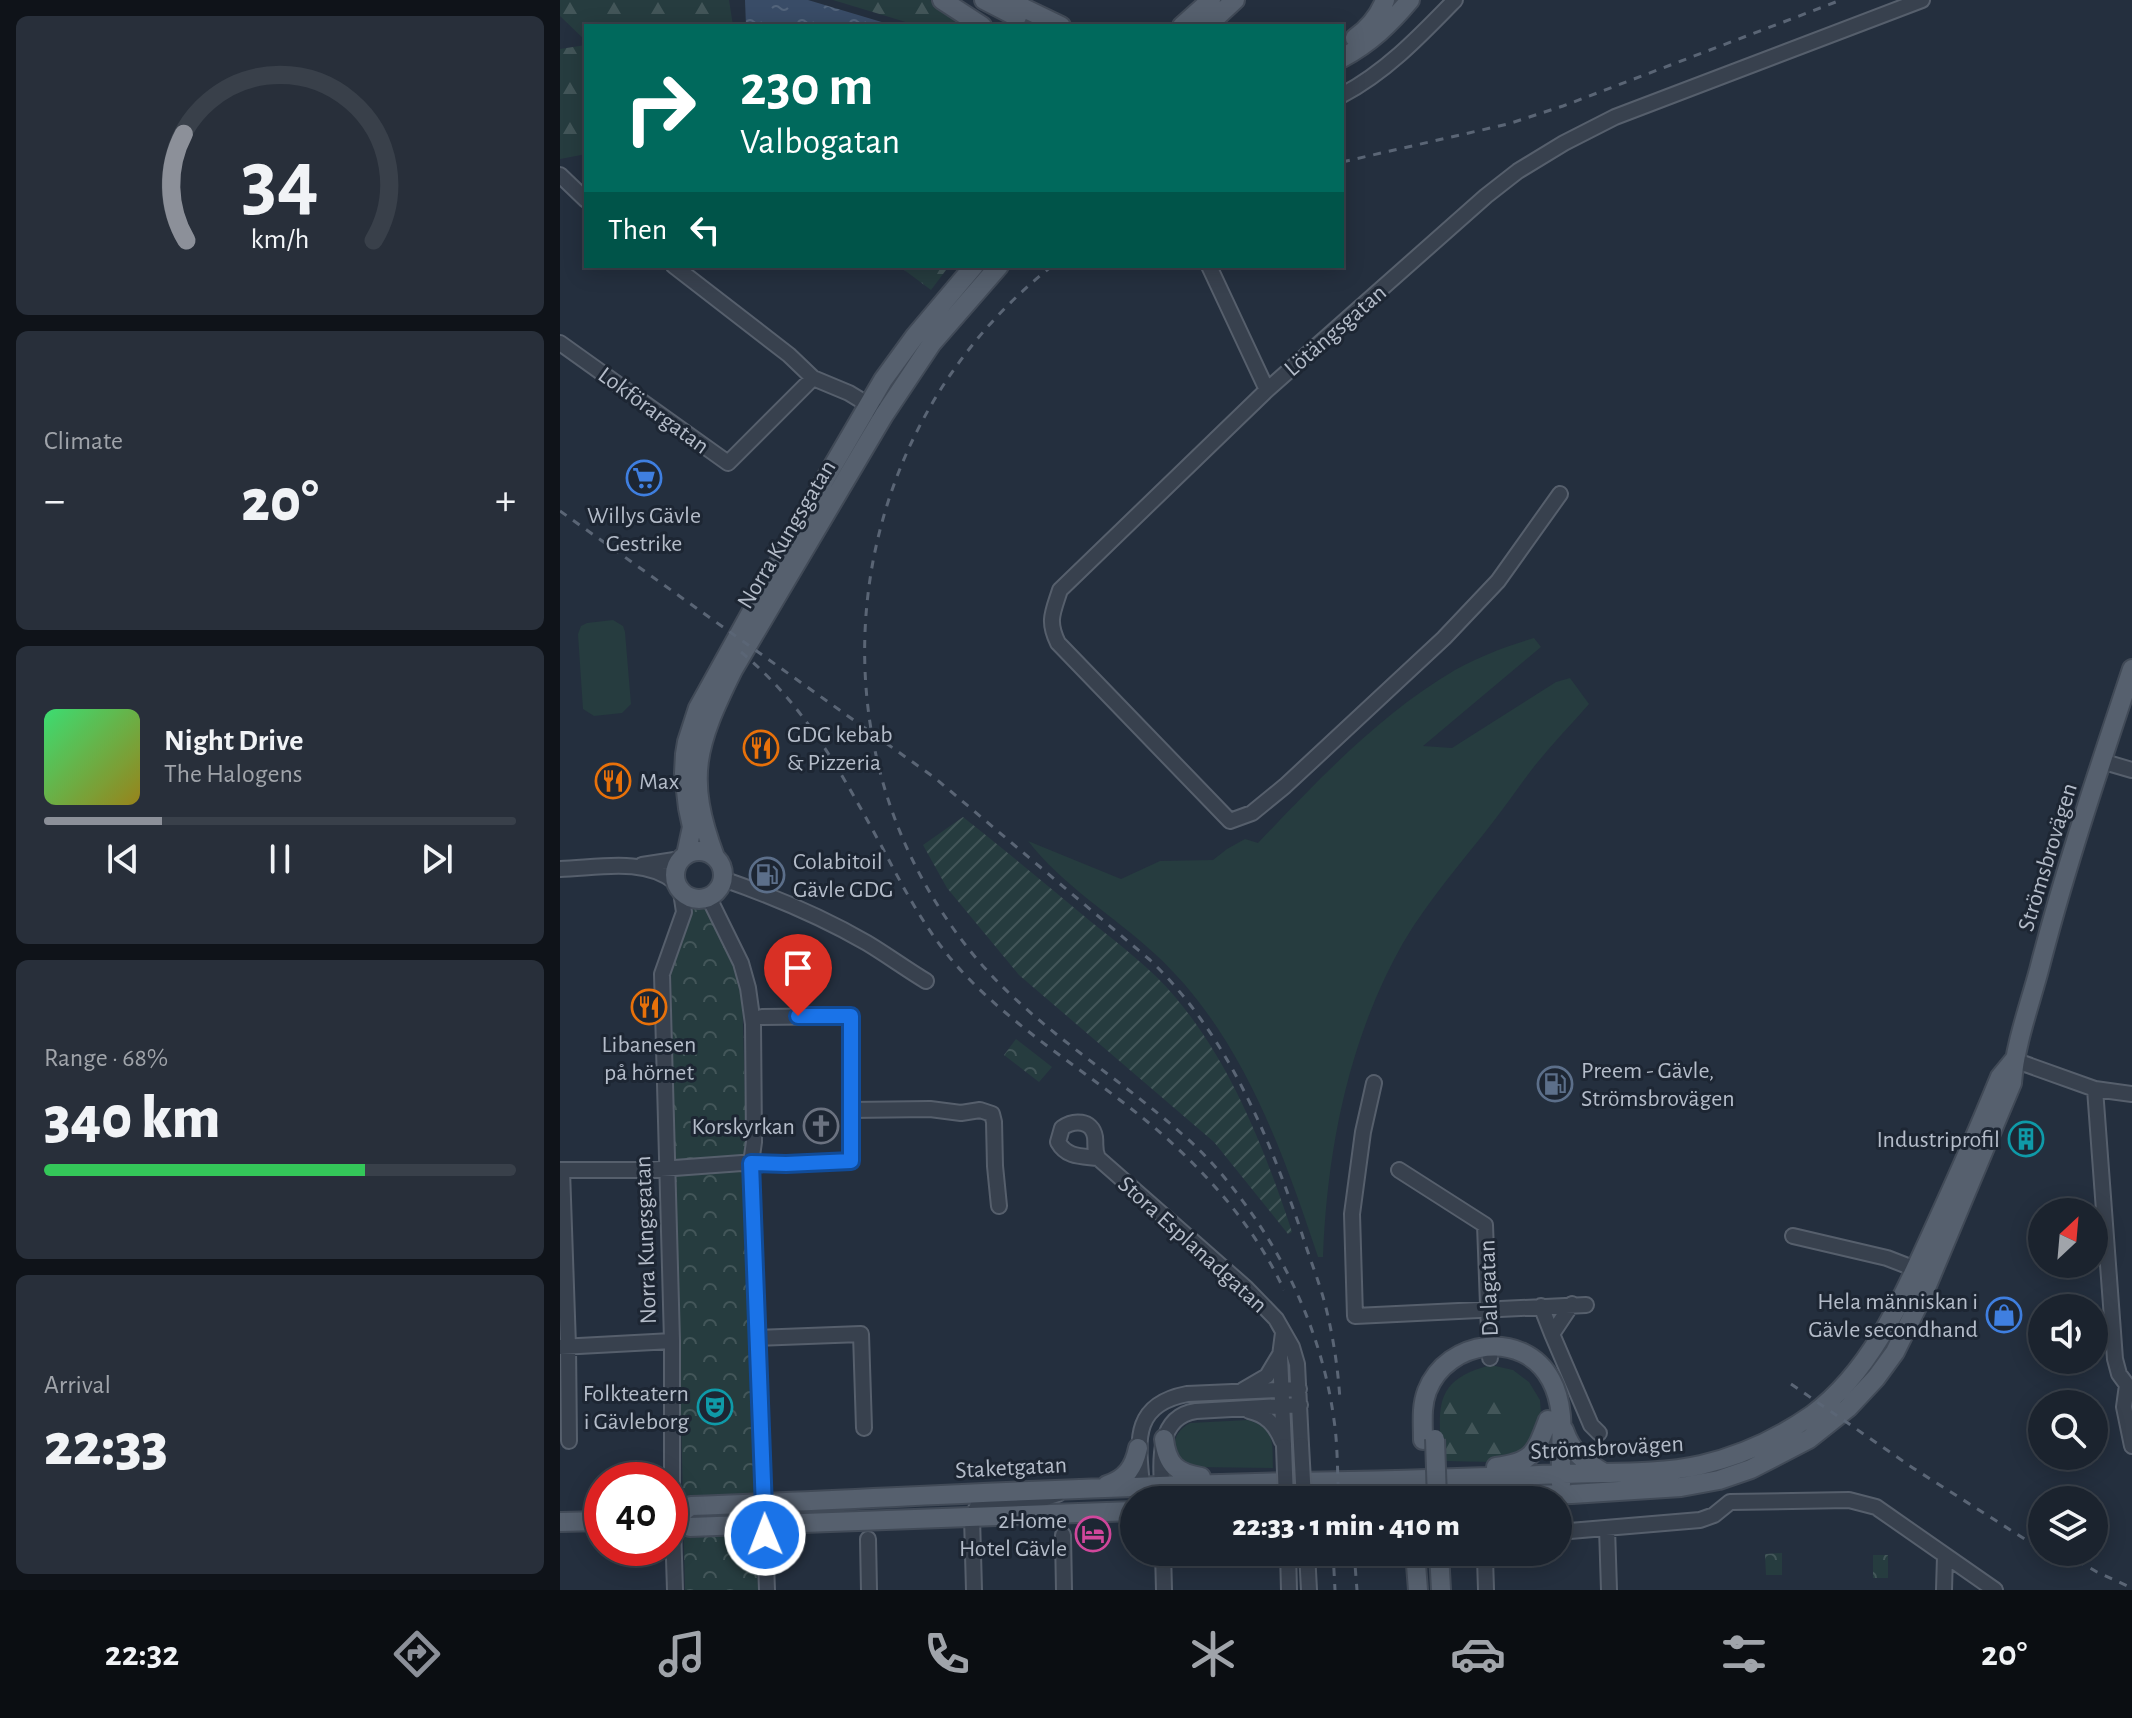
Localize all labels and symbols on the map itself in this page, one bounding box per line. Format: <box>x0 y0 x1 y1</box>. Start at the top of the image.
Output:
street label: Lötängsgatan <box>1280 280 1391 381</box>
street label: Lokförargatan <box>594 363 713 459</box>
street label: Norra Kungsgatan <box>733 456 841 613</box>
supermarket icon: Willys Gävle Gestrike <box>625 459 663 497</box>
place label: Willys Gävle Gestrike <box>587 504 701 556</box>
place label: GDG kebab & Pizzeria <box>787 723 893 775</box>
restaurant icon: GDG kebab & Pizzeria <box>742 729 780 767</box>
restaurant icon: Max <box>594 762 632 800</box>
place label: Max <box>639 770 680 794</box>
street label: Strömsbrovägen <box>2014 780 2082 934</box>
place label: Colabitoil Gävle GDG <box>793 850 893 902</box>
fuel station icon: Colabitoil Gävle GDG <box>748 856 786 894</box>
pin <box>764 934 832 1016</box>
restaurant icon: Libanesen på hörnet <box>630 988 668 1026</box>
place label: Libanesen på hörnet <box>602 1033 696 1085</box>
place label: Preem - Gävle, Strömsbrovägen <box>1581 1059 1735 1111</box>
fuel station icon: Preem - Gävle, Strömsbrovägen <box>1536 1065 1574 1103</box>
church icon: Korskyrkan <box>802 1107 840 1145</box>
place label: Korskyrkan <box>692 1115 795 1139</box>
building icon: Industriprofil <box>2007 1120 2045 1158</box>
place label: Industriprofil <box>1876 1128 2000 1152</box>
street label: Norra Kungsgatan <box>631 1155 661 1325</box>
street label: Stora Esplanadgatan <box>1113 1172 1271 1318</box>
north arrow <box>2028 1198 2108 1278</box>
street label: Dalagatan <box>1475 1239 1503 1337</box>
place label: Hela människan i Gävle secondhand <box>1808 1290 1978 1342</box>
shop icon: Hela människan i Gävle secondhand <box>1985 1296 2023 1334</box>
place label: Folkteatern i Gävleborg <box>583 1382 689 1434</box>
theatre icon: Folkteatern i Gävleborg <box>696 1388 734 1426</box>
street label: Strömsbrovägen <box>1530 1432 1684 1464</box>
street label: Staketgatan <box>954 1453 1068 1483</box>
speed limit sign: 40 <box>584 1462 688 1566</box>
position arrow <box>723 1493 807 1577</box>
place label: 2Home Hotel Gävle <box>959 1509 1067 1561</box>
hotel icon: 2Home Hotel Gävle <box>1074 1515 1112 1553</box>

